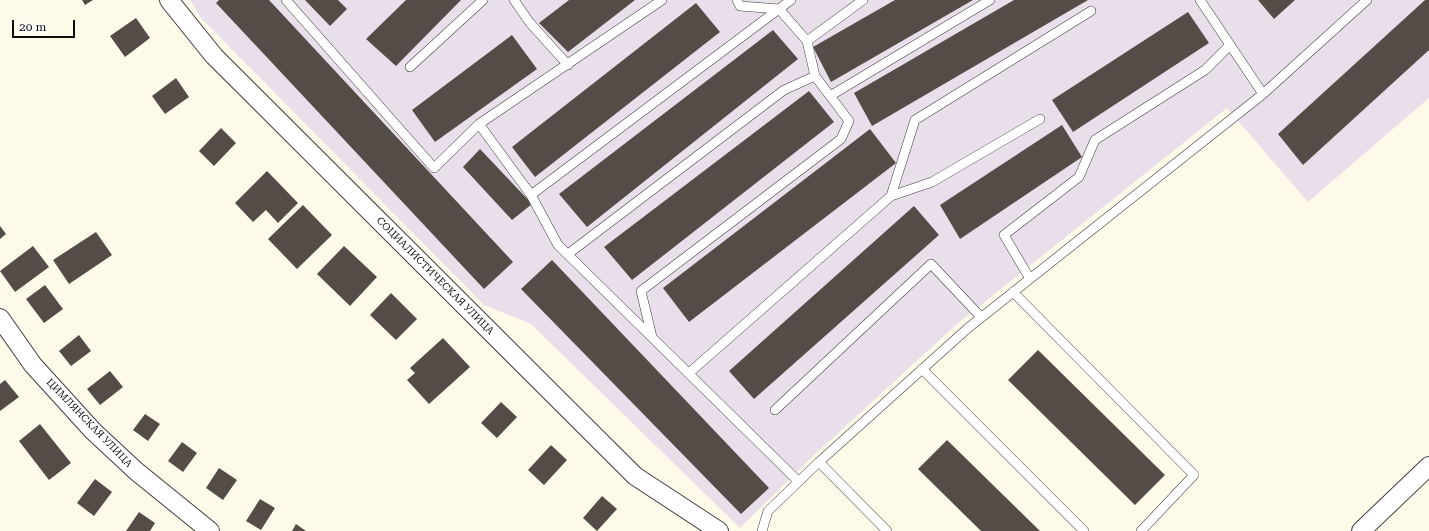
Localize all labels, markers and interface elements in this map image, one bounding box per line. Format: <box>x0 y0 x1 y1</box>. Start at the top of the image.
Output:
scale bar <box>14 12 77 38</box>
text: 20 m <box>19 20 46 34</box>
street label: СОЦИАЛИСТИЧЕСКАЯ УЛИЦА <box>374 215 496 337</box>
street label: ЦИМЛЯНСКАЯ УЛИЦА <box>44 376 134 470</box>

